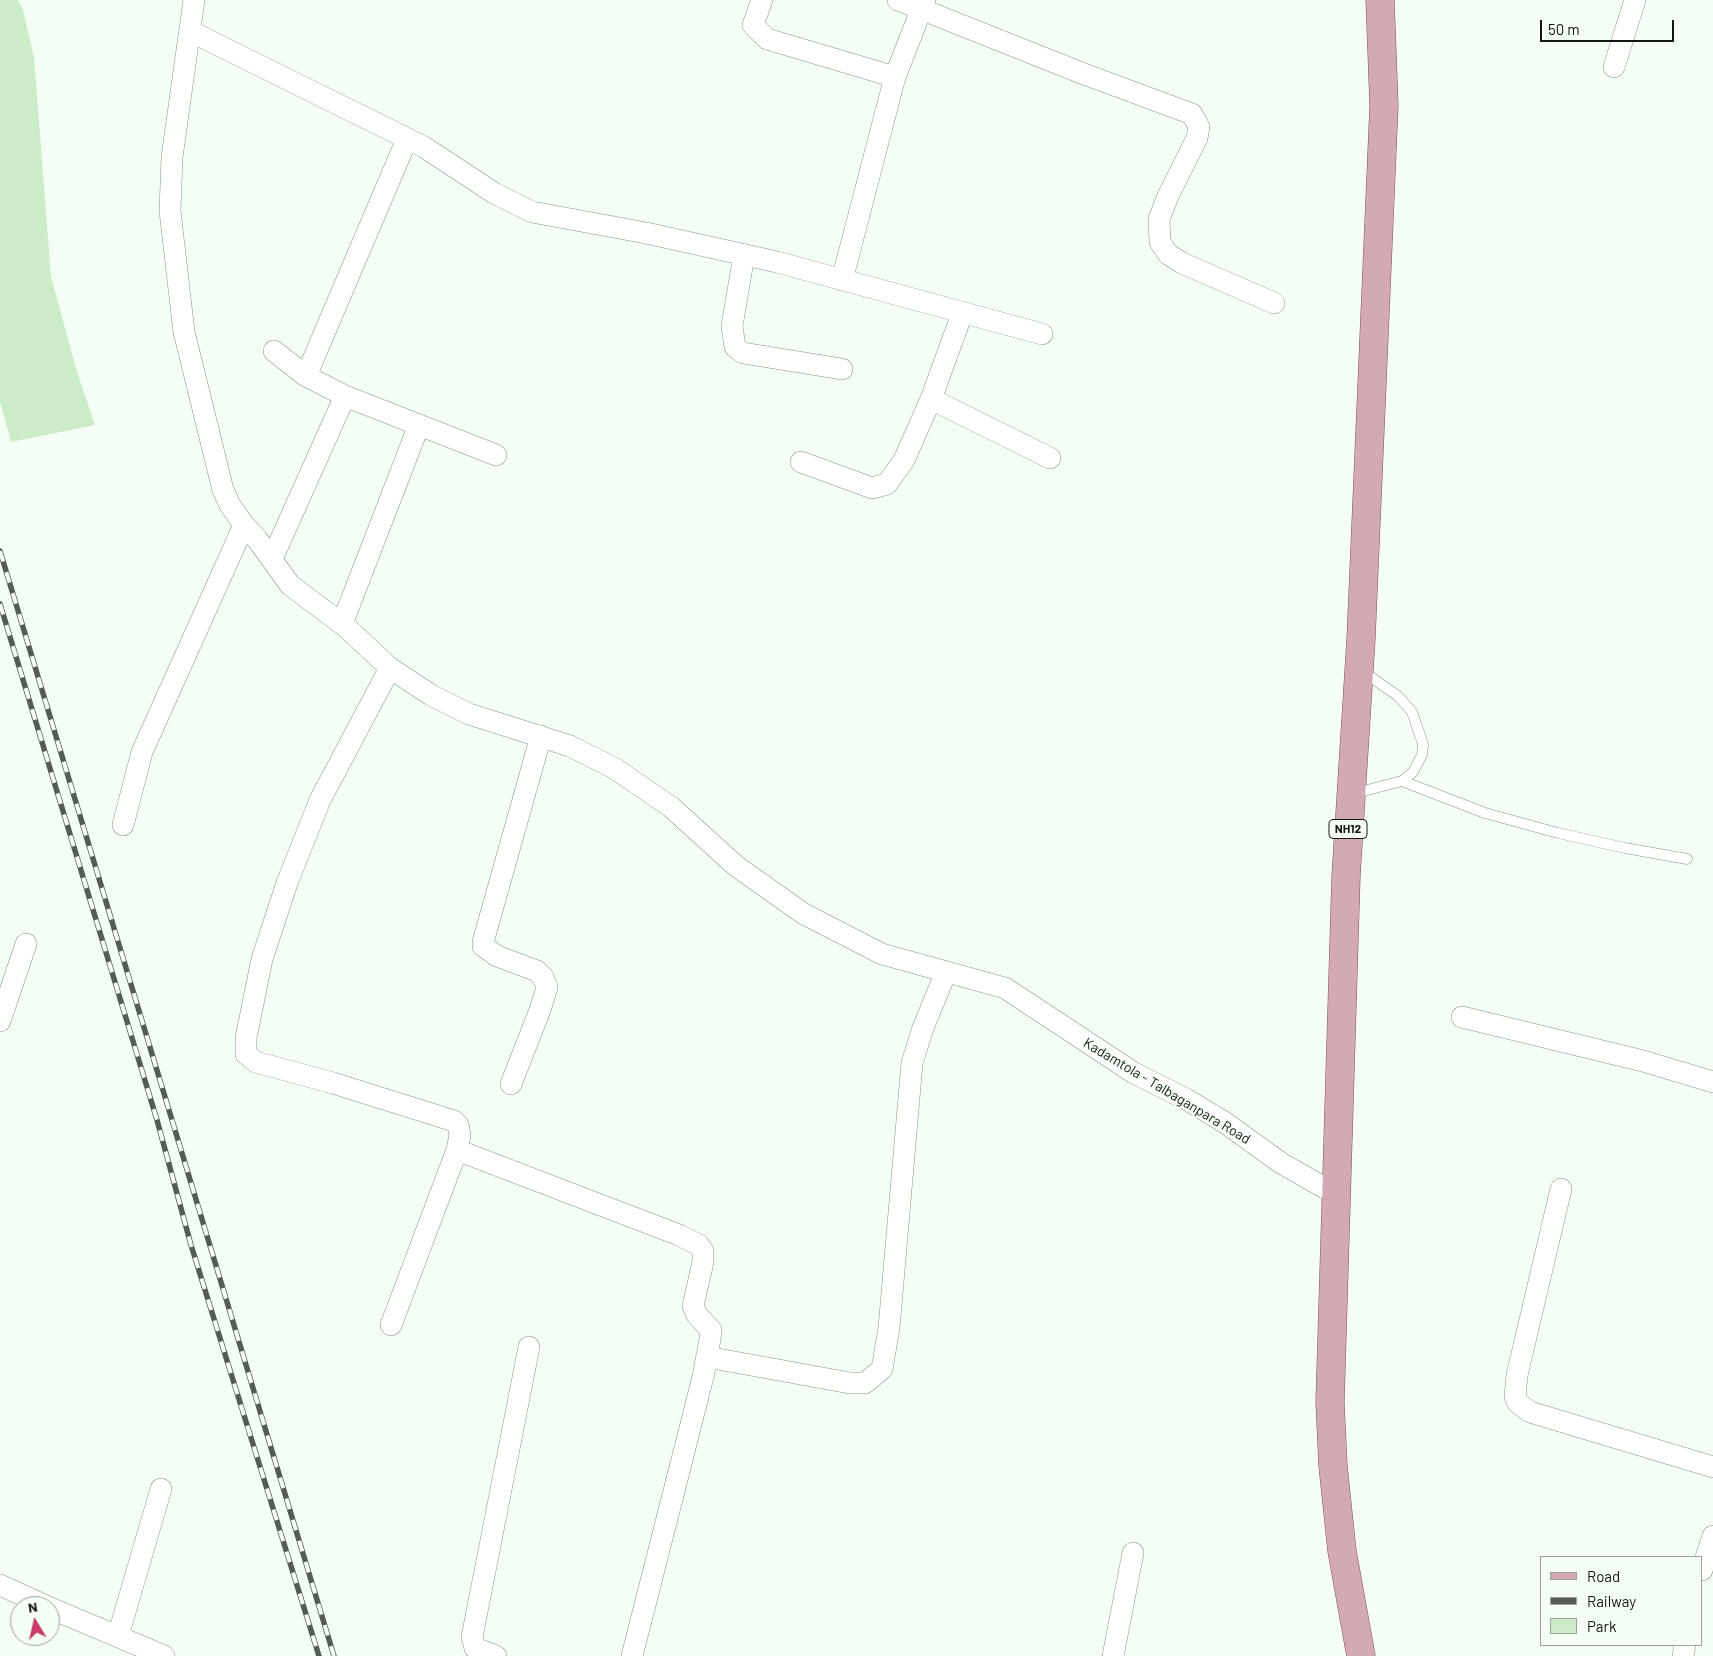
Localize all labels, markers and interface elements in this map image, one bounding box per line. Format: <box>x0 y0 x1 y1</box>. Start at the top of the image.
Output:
scale bar <box>1543 10 1677 42</box>
text: 50 m <box>1548 20 1580 38</box>
road number: NH12 <box>1329 820 1367 839</box>
street label: Kadamtola - Talbaganpara Road <box>1080 1034 1254 1148</box>
legend <box>1540 1556 1703 1646</box>
text: Road <box>1587 1567 1620 1585</box>
text: Railway <box>1587 1592 1636 1610</box>
north arrow <box>10 1596 60 1646</box>
text: N <box>27 1598 39 1616</box>
text: Park <box>1587 1617 1616 1635</box>

